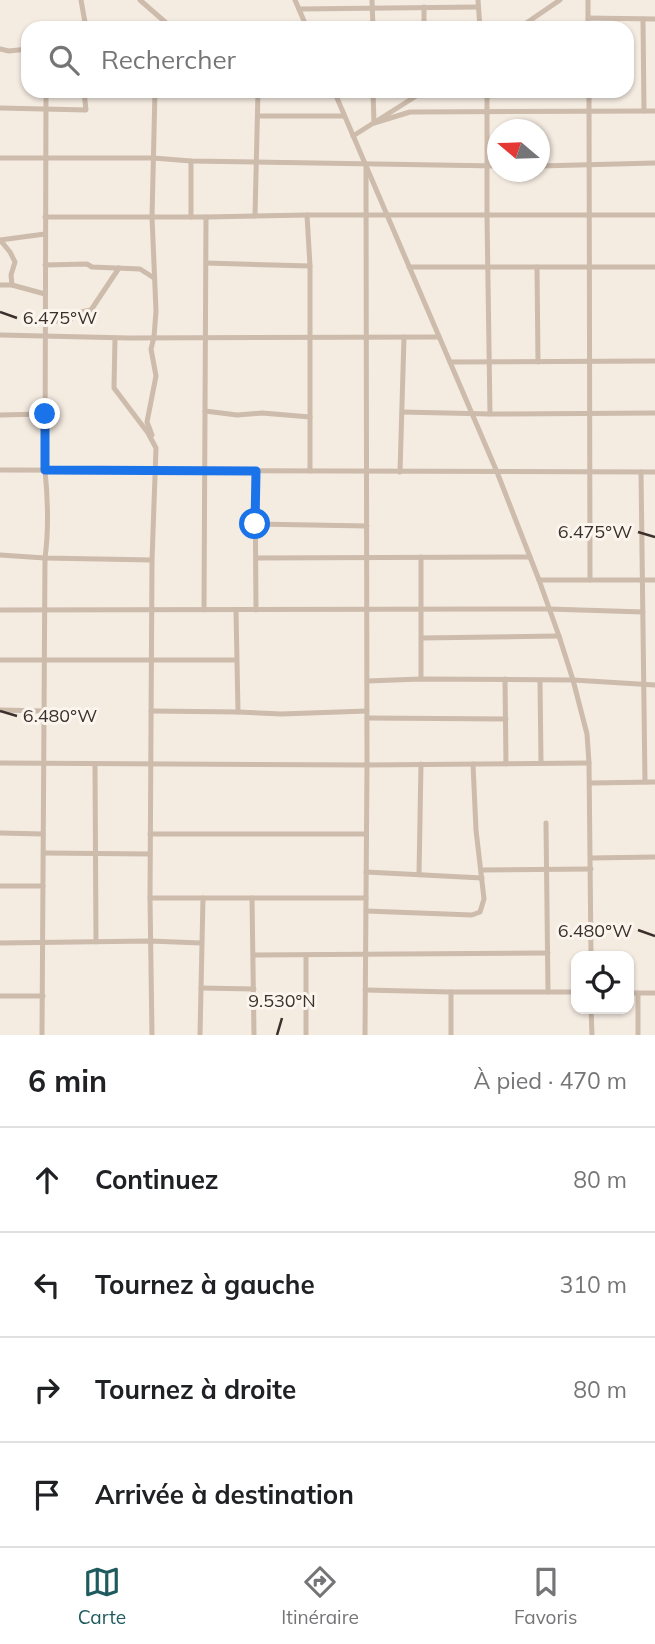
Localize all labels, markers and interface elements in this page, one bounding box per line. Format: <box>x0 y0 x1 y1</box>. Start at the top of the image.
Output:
search box <box>21 21 634 98</box>
icon: search <box>45 41 83 79</box>
text: Rechercher <box>101 43 236 76</box>
north arrow <box>487 119 550 182</box>
text: 6.475°W <box>23 306 97 329</box>
route end <box>29 398 60 429</box>
route start <box>239 508 270 539</box>
text: 6.475°W <box>558 520 632 543</box>
text: 6.480°W <box>23 704 97 727</box>
text: 6.480°W <box>558 919 632 942</box>
map controls <box>571 951 634 1014</box>
button: locate <box>571 951 634 1014</box>
text: 9.530°N <box>248 989 316 1012</box>
text: 6 min <box>28 1062 107 1100</box>
text: À pied · 470 m <box>474 1066 627 1095</box>
icon: ahead <box>28 1161 66 1199</box>
text: Continuez <box>95 1163 219 1196</box>
text: 80 m <box>573 1165 627 1194</box>
icon: left <box>28 1266 66 1304</box>
text: Tournez à gauche <box>95 1268 315 1301</box>
text: 310 m <box>559 1270 627 1299</box>
icon: right <box>28 1371 66 1409</box>
text: Tournez à droite <box>95 1373 296 1406</box>
text: 80 m <box>573 1375 627 1404</box>
icon: arrive <box>28 1476 66 1514</box>
text: Arrivée à destination <box>95 1478 354 1511</box>
tab: Carte <box>78 1563 126 1629</box>
tab: Itinéraire <box>281 1563 359 1629</box>
tab: Favoris <box>514 1563 577 1629</box>

